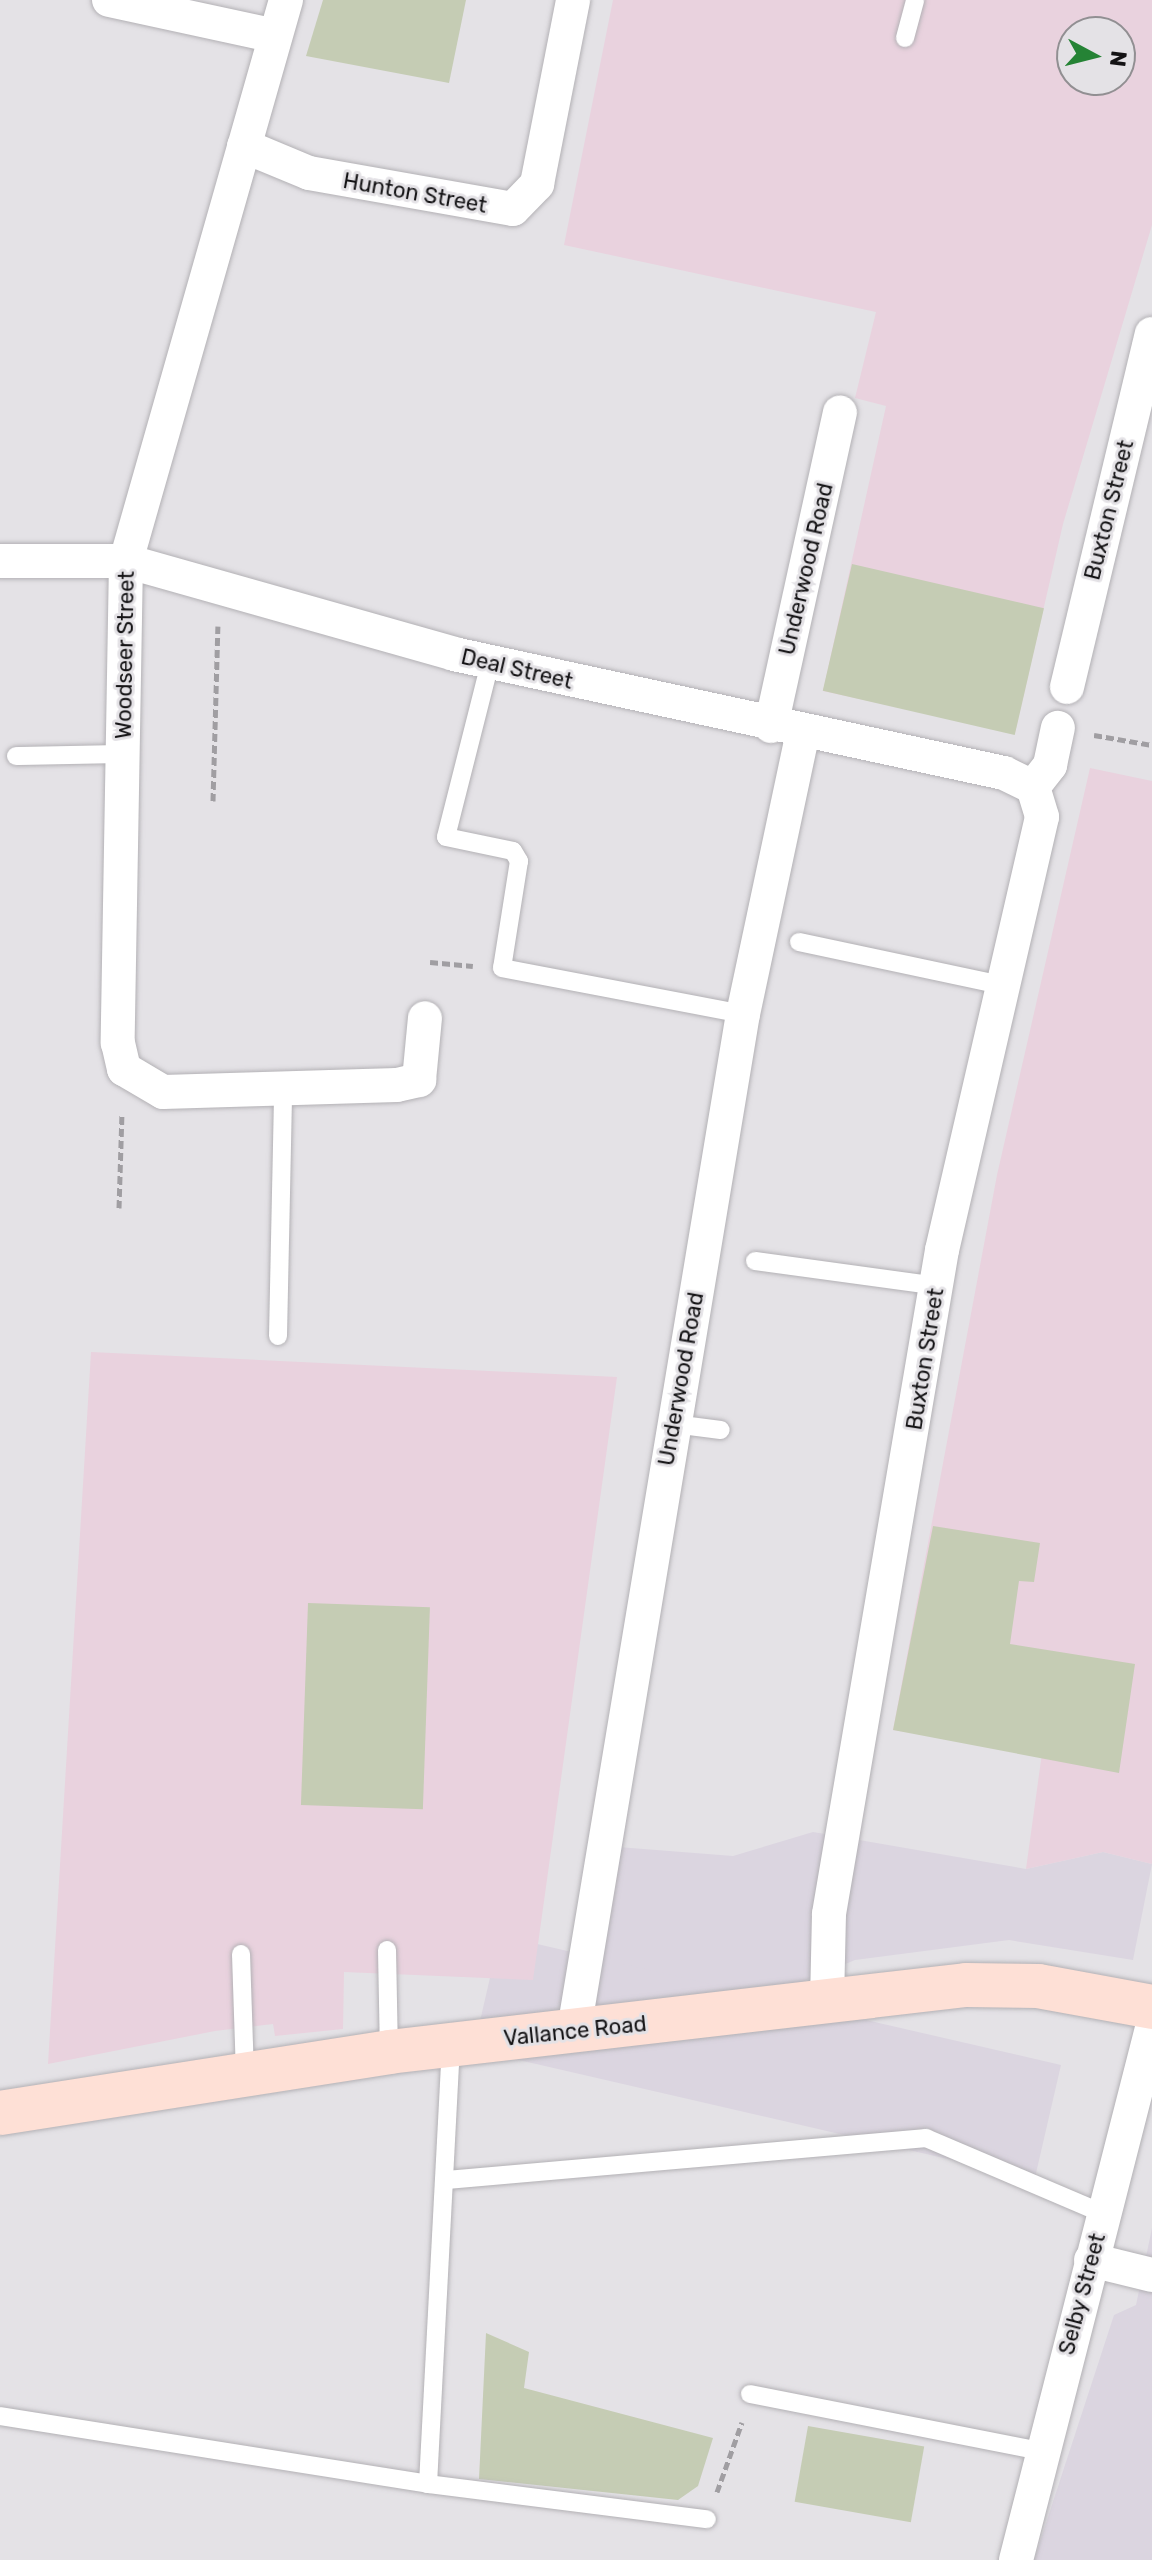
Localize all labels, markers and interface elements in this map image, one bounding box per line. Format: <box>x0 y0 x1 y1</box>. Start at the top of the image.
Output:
north arrow <box>1056 16 1136 96</box>
text: N <box>1104 49 1133 68</box>
street label: Hunton Street <box>341 167 489 219</box>
street label: Buxton Street <box>1079 437 1139 583</box>
street label: Underwood Road <box>773 480 839 658</box>
street label: Woodseer Street <box>110 570 140 740</box>
street label: Deal Street <box>459 643 575 695</box>
street label: Buxton Street <box>901 1286 949 1432</box>
street label: Underwood Road <box>653 1290 709 1468</box>
street label: Vallance Road <box>502 2010 648 2052</box>
street label: Selby Street <box>1053 2230 1111 2358</box>

